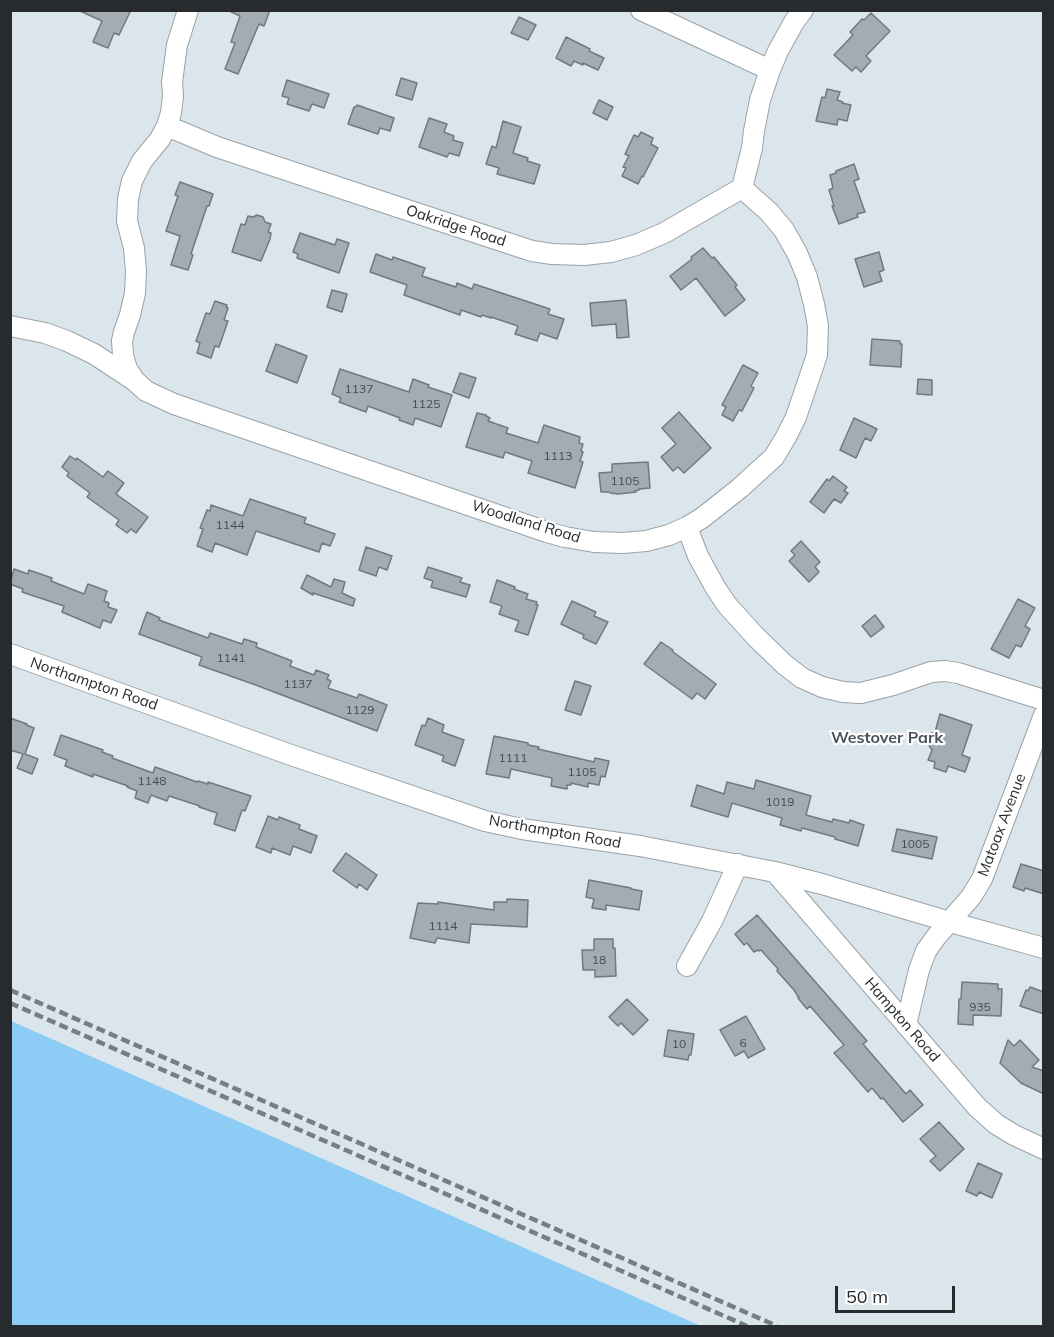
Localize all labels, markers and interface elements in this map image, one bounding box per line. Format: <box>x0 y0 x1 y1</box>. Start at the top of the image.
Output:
street label: Oakridge Road <box>404 201 508 251</box>
house number: 1137 <box>345 382 373 396</box>
house number: 1125 <box>412 397 440 411</box>
house number: 1113 <box>544 449 572 463</box>
house number: 1105 <box>611 474 639 488</box>
street label: Woodland Road <box>469 497 583 547</box>
house number: 1144 <box>216 518 244 532</box>
house number: 1141 <box>217 651 245 665</box>
street label: Northampton Road <box>28 654 160 714</box>
house number: 1137 <box>284 677 312 691</box>
house number: 1129 <box>346 703 374 717</box>
district label: Westover Park <box>831 728 943 748</box>
house number: 1111 <box>499 751 527 765</box>
house number: 1105 <box>568 765 596 779</box>
street label: Matoax Avenue <box>974 771 1030 879</box>
house number: 1148 <box>138 774 166 788</box>
house number: 1019 <box>766 795 794 809</box>
street label: Northampton Road <box>487 812 623 852</box>
house number: 1005 <box>901 837 929 851</box>
house number: 1114 <box>429 919 457 933</box>
house number: 18 <box>592 953 606 967</box>
street label: Hampton Road <box>861 974 943 1066</box>
house number: 935 <box>969 1000 991 1014</box>
house number: 6 <box>739 1036 747 1050</box>
house number: 10 <box>672 1037 686 1051</box>
scale bar <box>838 1274 958 1312</box>
text: 50 m <box>846 1285 888 1308</box>

